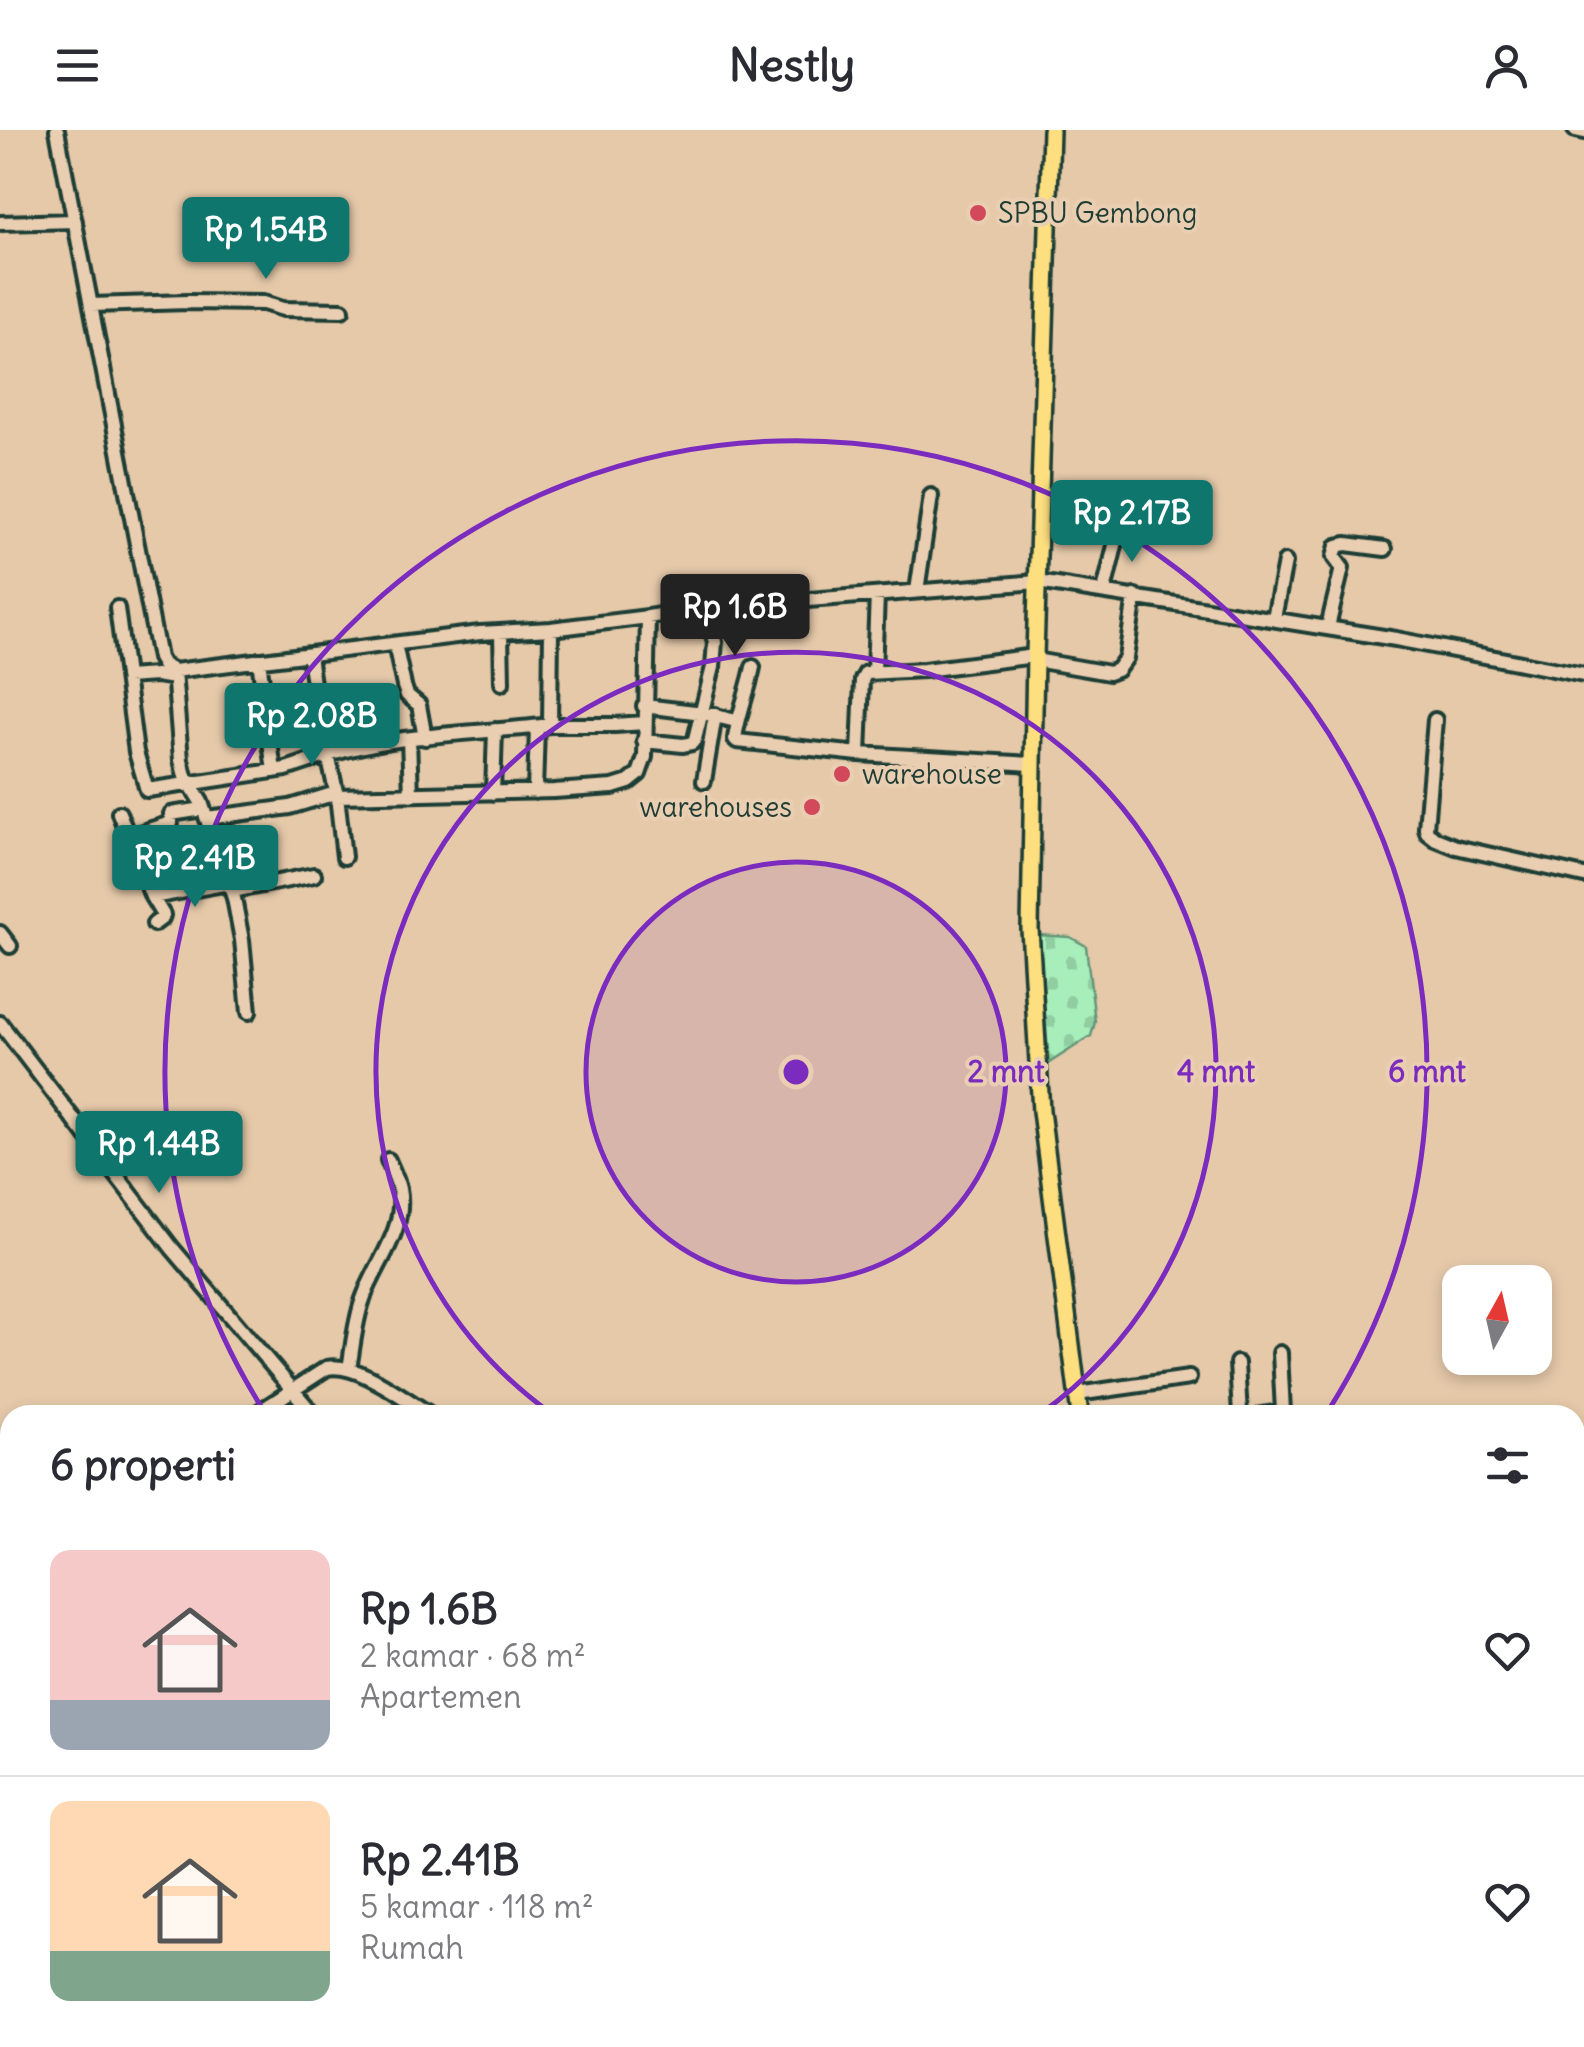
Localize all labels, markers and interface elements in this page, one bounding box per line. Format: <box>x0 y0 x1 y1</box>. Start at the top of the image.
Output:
text: Nestly <box>729 37 855 93</box>
icon: menu <box>50 38 105 93</box>
icon: person <box>1479 38 1534 93</box>
place label: SPBU Gembong <box>998 195 1197 231</box>
pin: Rp 1.54B <box>163 197 369 282</box>
marker: SPBU Gembong <box>967 202 989 224</box>
text: Rp 1.54B <box>204 209 328 250</box>
pin: Rp 2.17B <box>1029 480 1235 565</box>
text: Rp 2.17B <box>1073 492 1191 533</box>
pin: Rp 1.6B <box>643 574 827 659</box>
text: Rp 1.6B <box>683 586 787 627</box>
pin: Rp 2.08B <box>209 683 415 768</box>
text: Rp 2.08B <box>247 695 377 736</box>
place label: warehouse <box>862 756 1002 792</box>
marker: warehouse <box>831 763 853 785</box>
place label: warehouses <box>640 789 792 825</box>
marker: warehouses <box>801 796 823 818</box>
pin: Rp 2.41B <box>92 825 298 910</box>
text: Rp 2.41B <box>134 837 256 878</box>
text: 2 mnt <box>967 1052 1045 1090</box>
text: 4 mnt <box>1177 1052 1255 1090</box>
text: 6 mnt <box>1388 1052 1466 1090</box>
centre of rings <box>778 1054 814 1090</box>
pin: Rp 1.44B <box>56 1111 262 1196</box>
text: Rp 1.44B <box>98 1123 220 1164</box>
north arrow <box>1442 1265 1552 1375</box>
map controls <box>1442 1265 1552 1375</box>
icon: filters <box>1480 1438 1535 1493</box>
text: 6 properti <box>50 1439 236 1491</box>
text: Rp 1.6B <box>360 1583 498 1635</box>
icon: home <box>130 1590 250 1710</box>
icon: heart <box>1480 1623 1535 1678</box>
text: 2 kamar · 68 m² <box>360 1635 586 1676</box>
text: Apartemen <box>360 1676 522 1717</box>
text: Rp 2.41B <box>360 1834 520 1886</box>
icon: home <box>130 1841 250 1961</box>
icon: heart <box>1480 1874 1535 1929</box>
text: 5 kamar · 118 m² <box>360 1886 594 1927</box>
text: Rumah <box>360 1927 464 1968</box>

